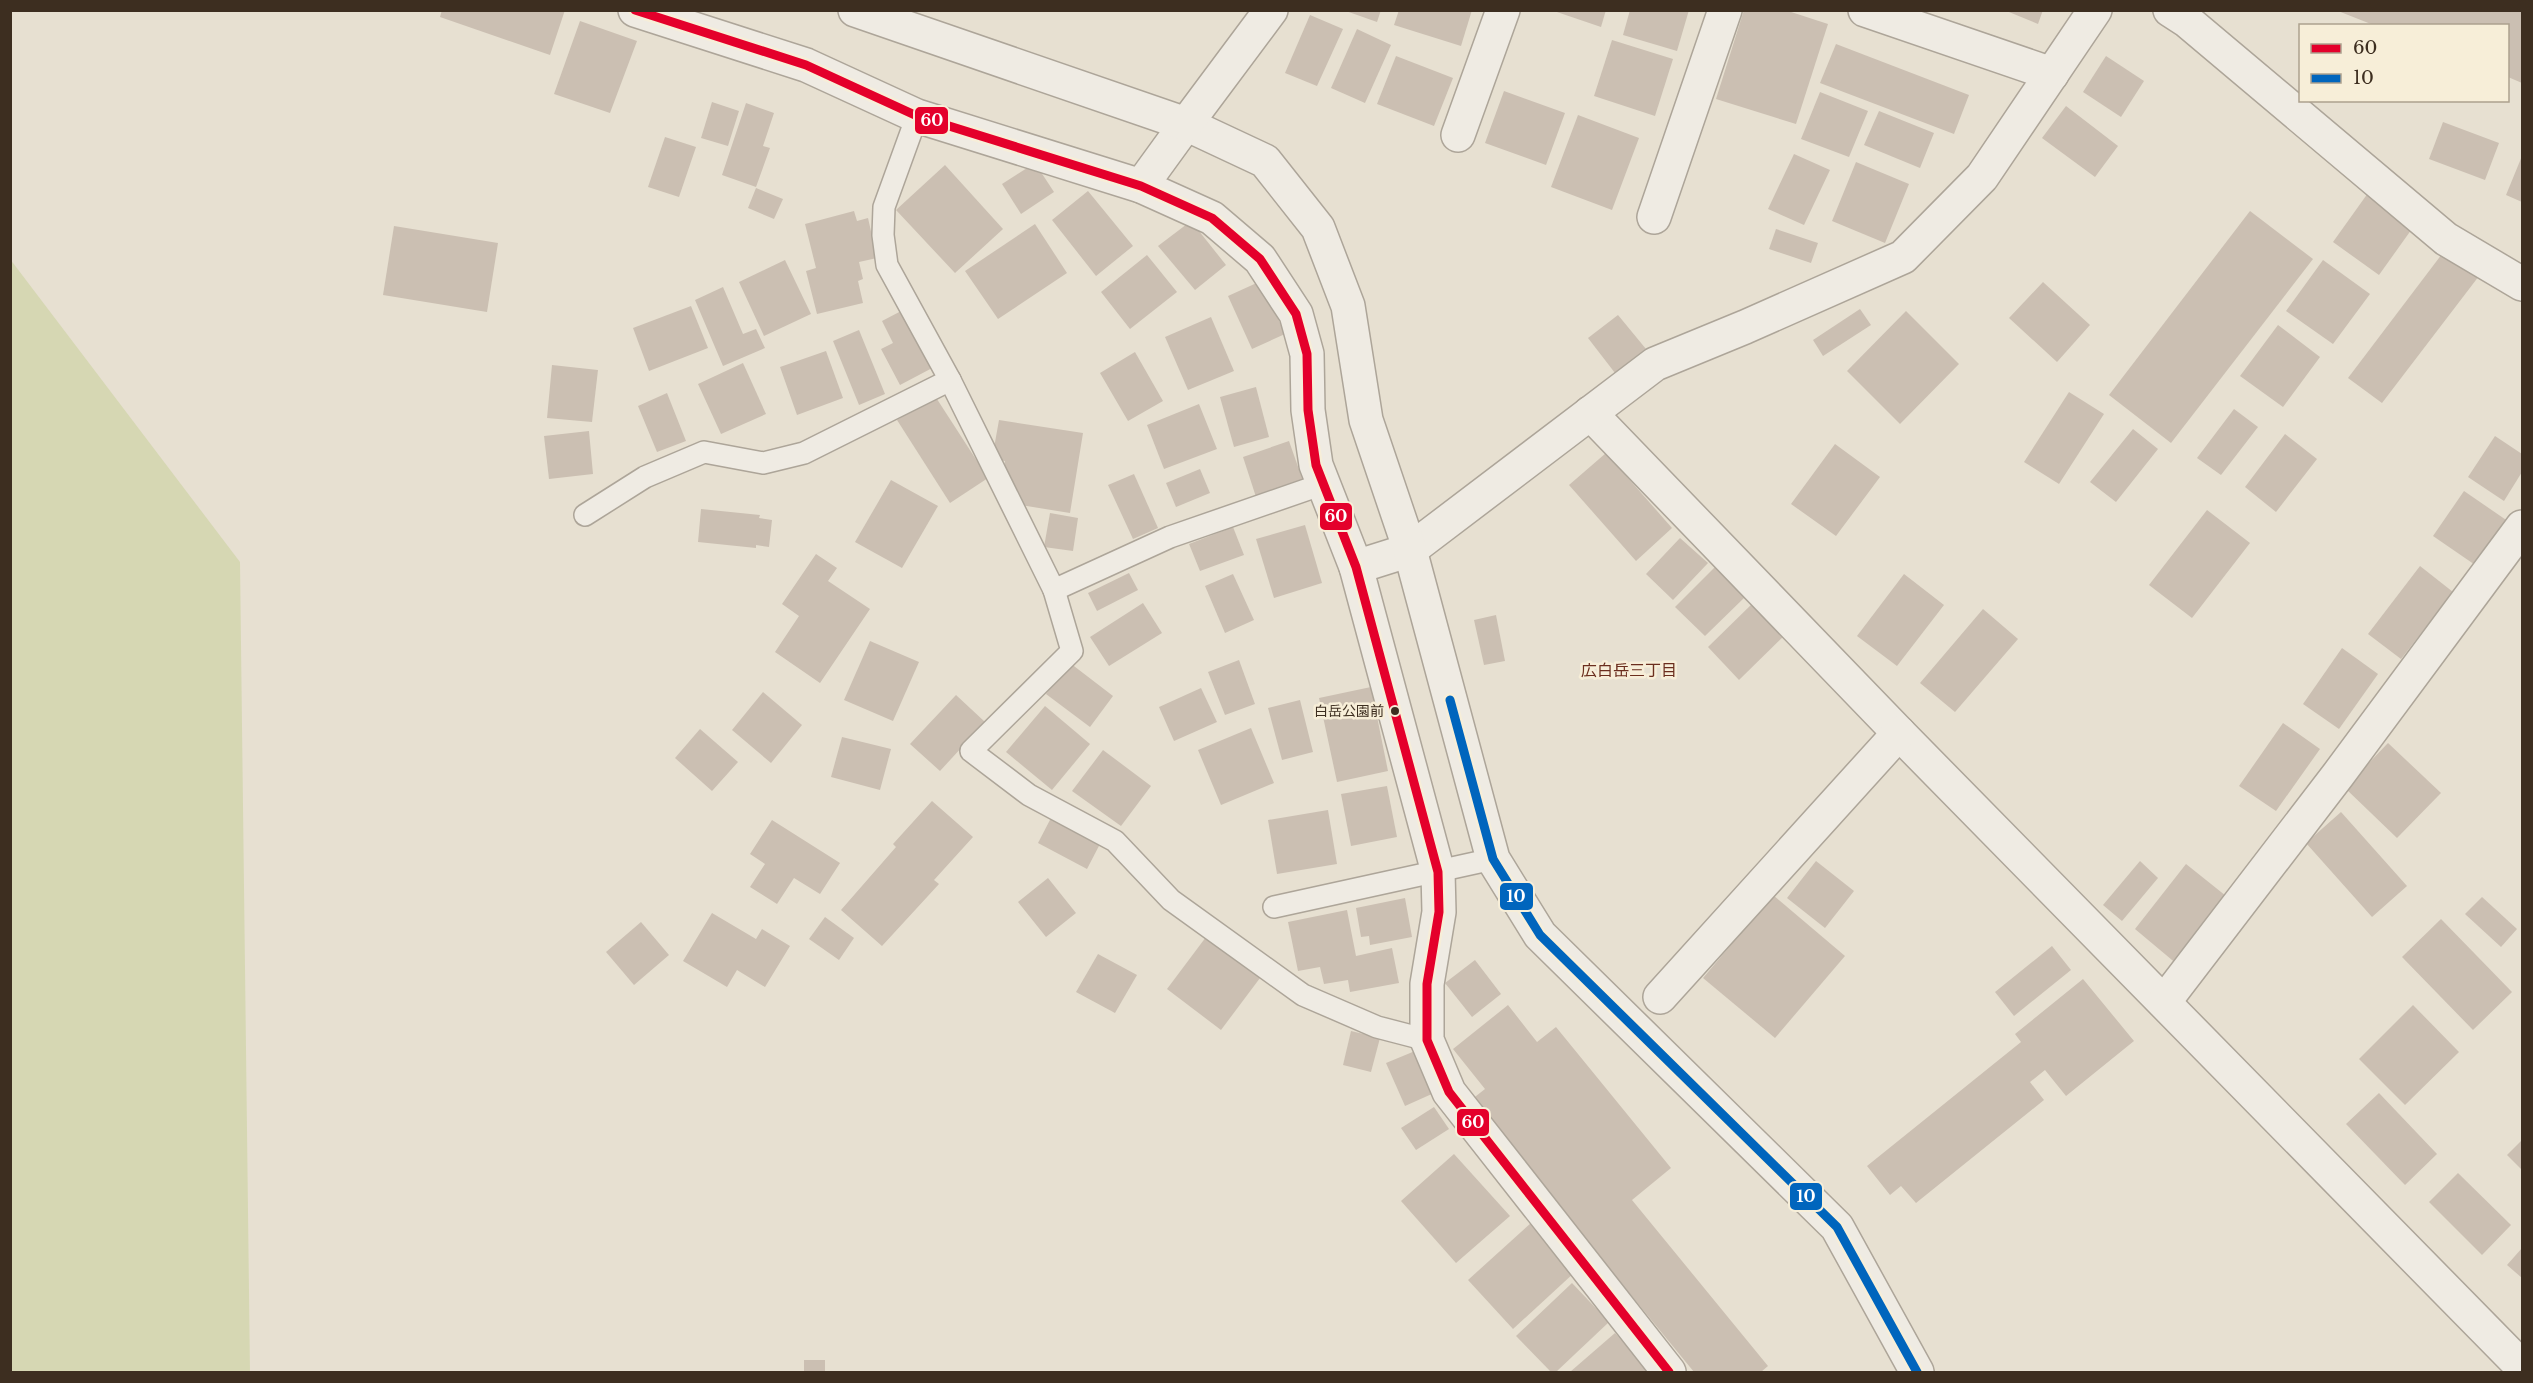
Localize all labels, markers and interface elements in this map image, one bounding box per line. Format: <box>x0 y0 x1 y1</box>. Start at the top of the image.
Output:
legend <box>2299 24 2509 102</box>
text: 60 <box>2353 37 2377 59</box>
text: 10 <box>2353 67 2374 89</box>
line badge: 60 <box>914 106 949 135</box>
text: 60 <box>921 110 943 130</box>
line badge: 60 <box>1319 502 1353 531</box>
text: 60 <box>1325 506 1347 526</box>
district label: 広白岳三丁目 <box>1581 660 1677 680</box>
place label: 白岳公園前 <box>1314 702 1384 720</box>
marker: 白岳公園前 <box>1389 705 1401 717</box>
line badge: 10 <box>1499 882 1534 911</box>
text: 10 <box>1506 886 1526 906</box>
line badge: 60 <box>1456 1108 1490 1137</box>
text: 60 <box>1462 1112 1484 1132</box>
line badge: 10 <box>1789 1182 1823 1211</box>
text: 10 <box>1796 1186 1816 1206</box>

